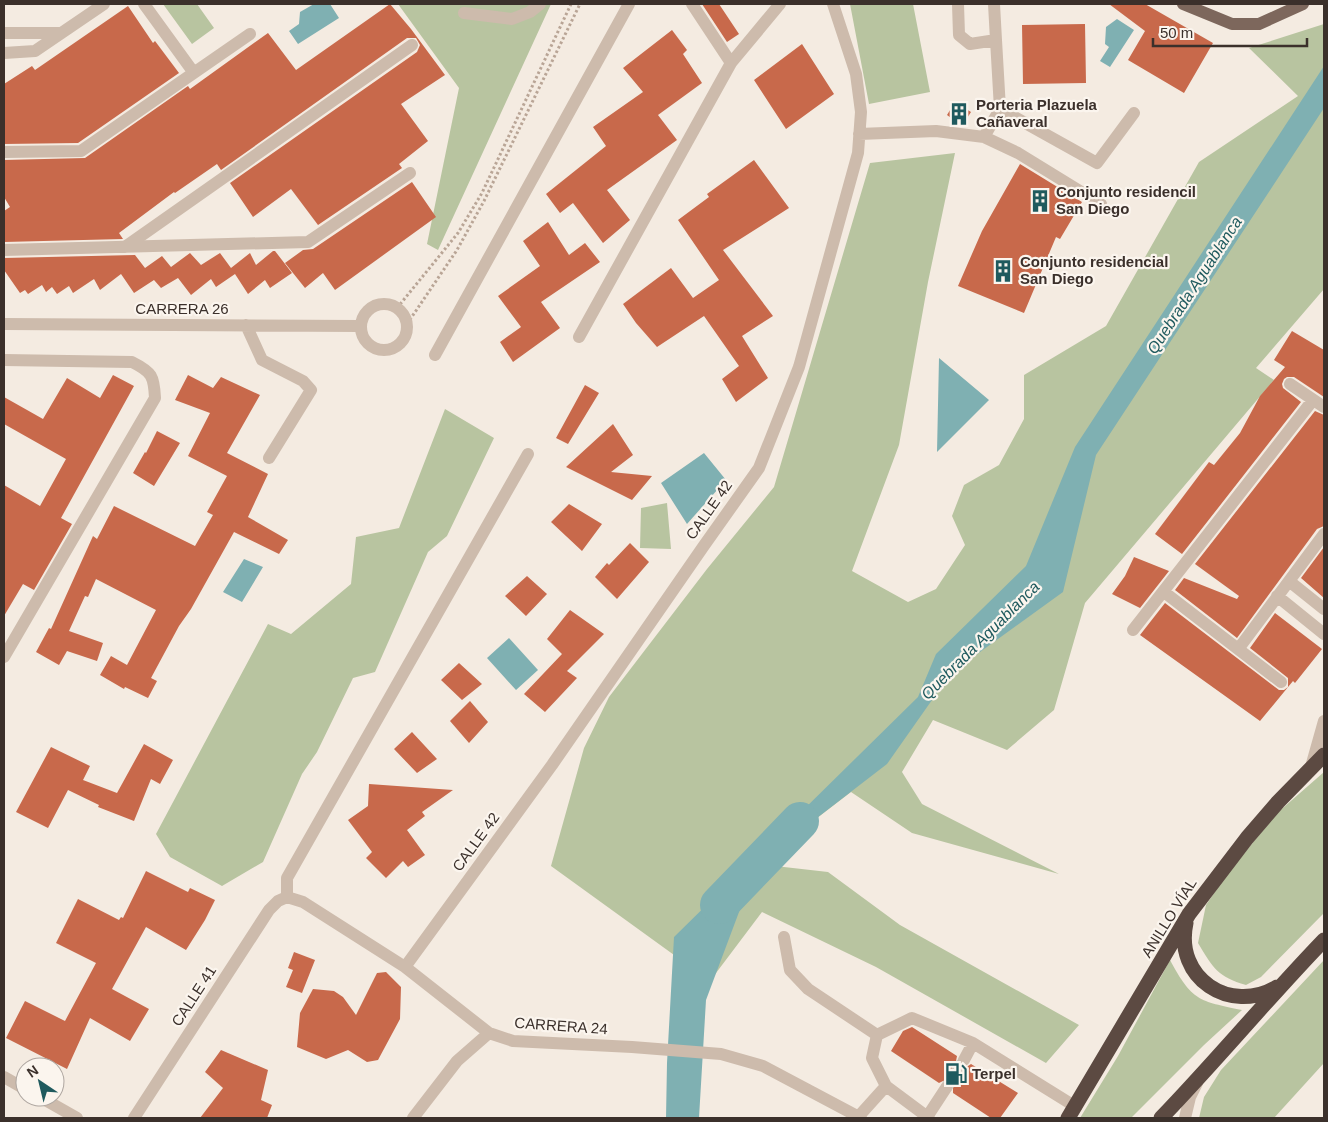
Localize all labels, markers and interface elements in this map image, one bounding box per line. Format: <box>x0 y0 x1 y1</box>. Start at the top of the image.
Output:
scale bar <box>1153 15 1307 47</box>
text: 50 m <box>1160 24 1193 41</box>
place label: Porteria Plazuela Cañaveral <box>976 96 1098 130</box>
building icon: Porteria Plazuela Cañaveral <box>946 101 972 127</box>
place label: Conjunto residencil San Diego <box>1056 183 1196 217</box>
building icon: Conjunto residencil San Diego <box>1027 188 1053 214</box>
water label: Quebrada Aguablanca <box>1144 214 1245 357</box>
place label: Conjunto residencial San Diego <box>1020 253 1168 287</box>
building icon: Conjunto residencial San Diego <box>990 258 1016 284</box>
street label: CARRERA 26 <box>135 300 229 317</box>
street label: CALLE 42 <box>682 477 735 543</box>
water label: Quebrada Aguablanca <box>918 578 1043 703</box>
street label: CALLE 42 <box>449 809 503 874</box>
street label: ANILLO VÍAL <box>1138 875 1200 960</box>
street label: CALLE 41 <box>168 962 219 1029</box>
street label: CARRERA 24 <box>514 1014 608 1037</box>
north arrow <box>15 1057 65 1107</box>
fuel station icon: Terpel <box>943 1061 969 1087</box>
text: N <box>24 1062 41 1081</box>
place label: Terpel <box>972 1065 1016 1082</box>

